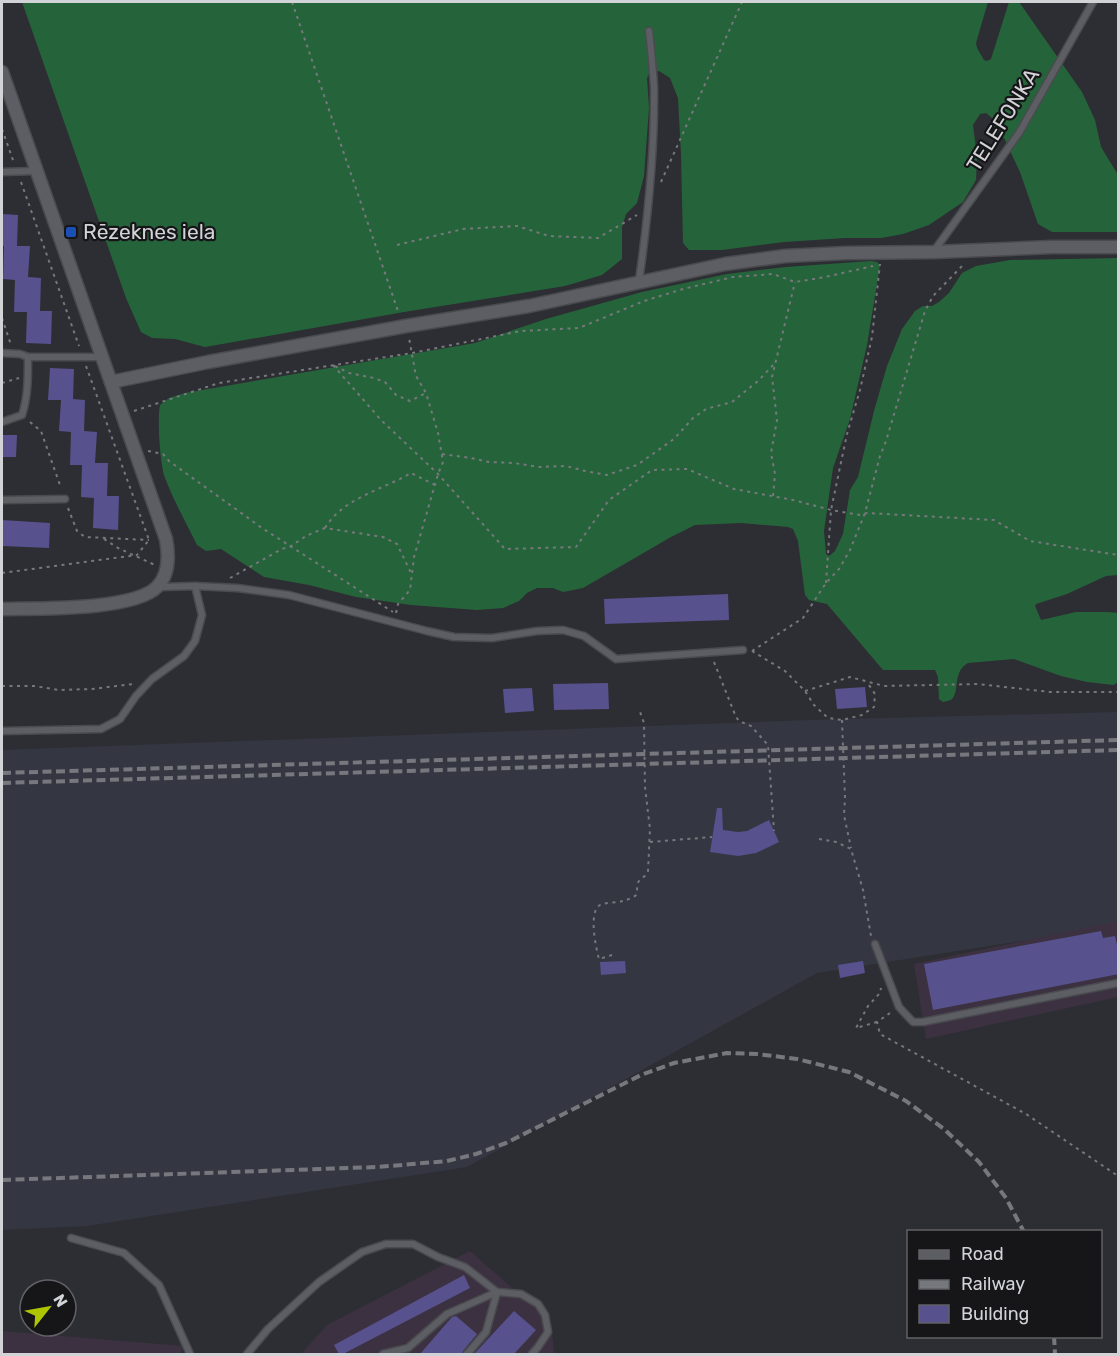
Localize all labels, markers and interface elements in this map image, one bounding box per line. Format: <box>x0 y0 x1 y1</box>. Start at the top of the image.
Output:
street label: TELEFONKA <box>961 63 1044 176</box>
place label: Rēzeknes iela <box>83 219 215 244</box>
marker: Rēzeknes iela <box>64 225 78 239</box>
legend <box>907 1230 1102 1338</box>
text: Road <box>961 1243 1004 1265</box>
text: Railway <box>961 1273 1025 1295</box>
north arrow <box>18 1278 78 1338</box>
text: N <box>49 1291 72 1310</box>
text: Building <box>961 1303 1029 1325</box>

